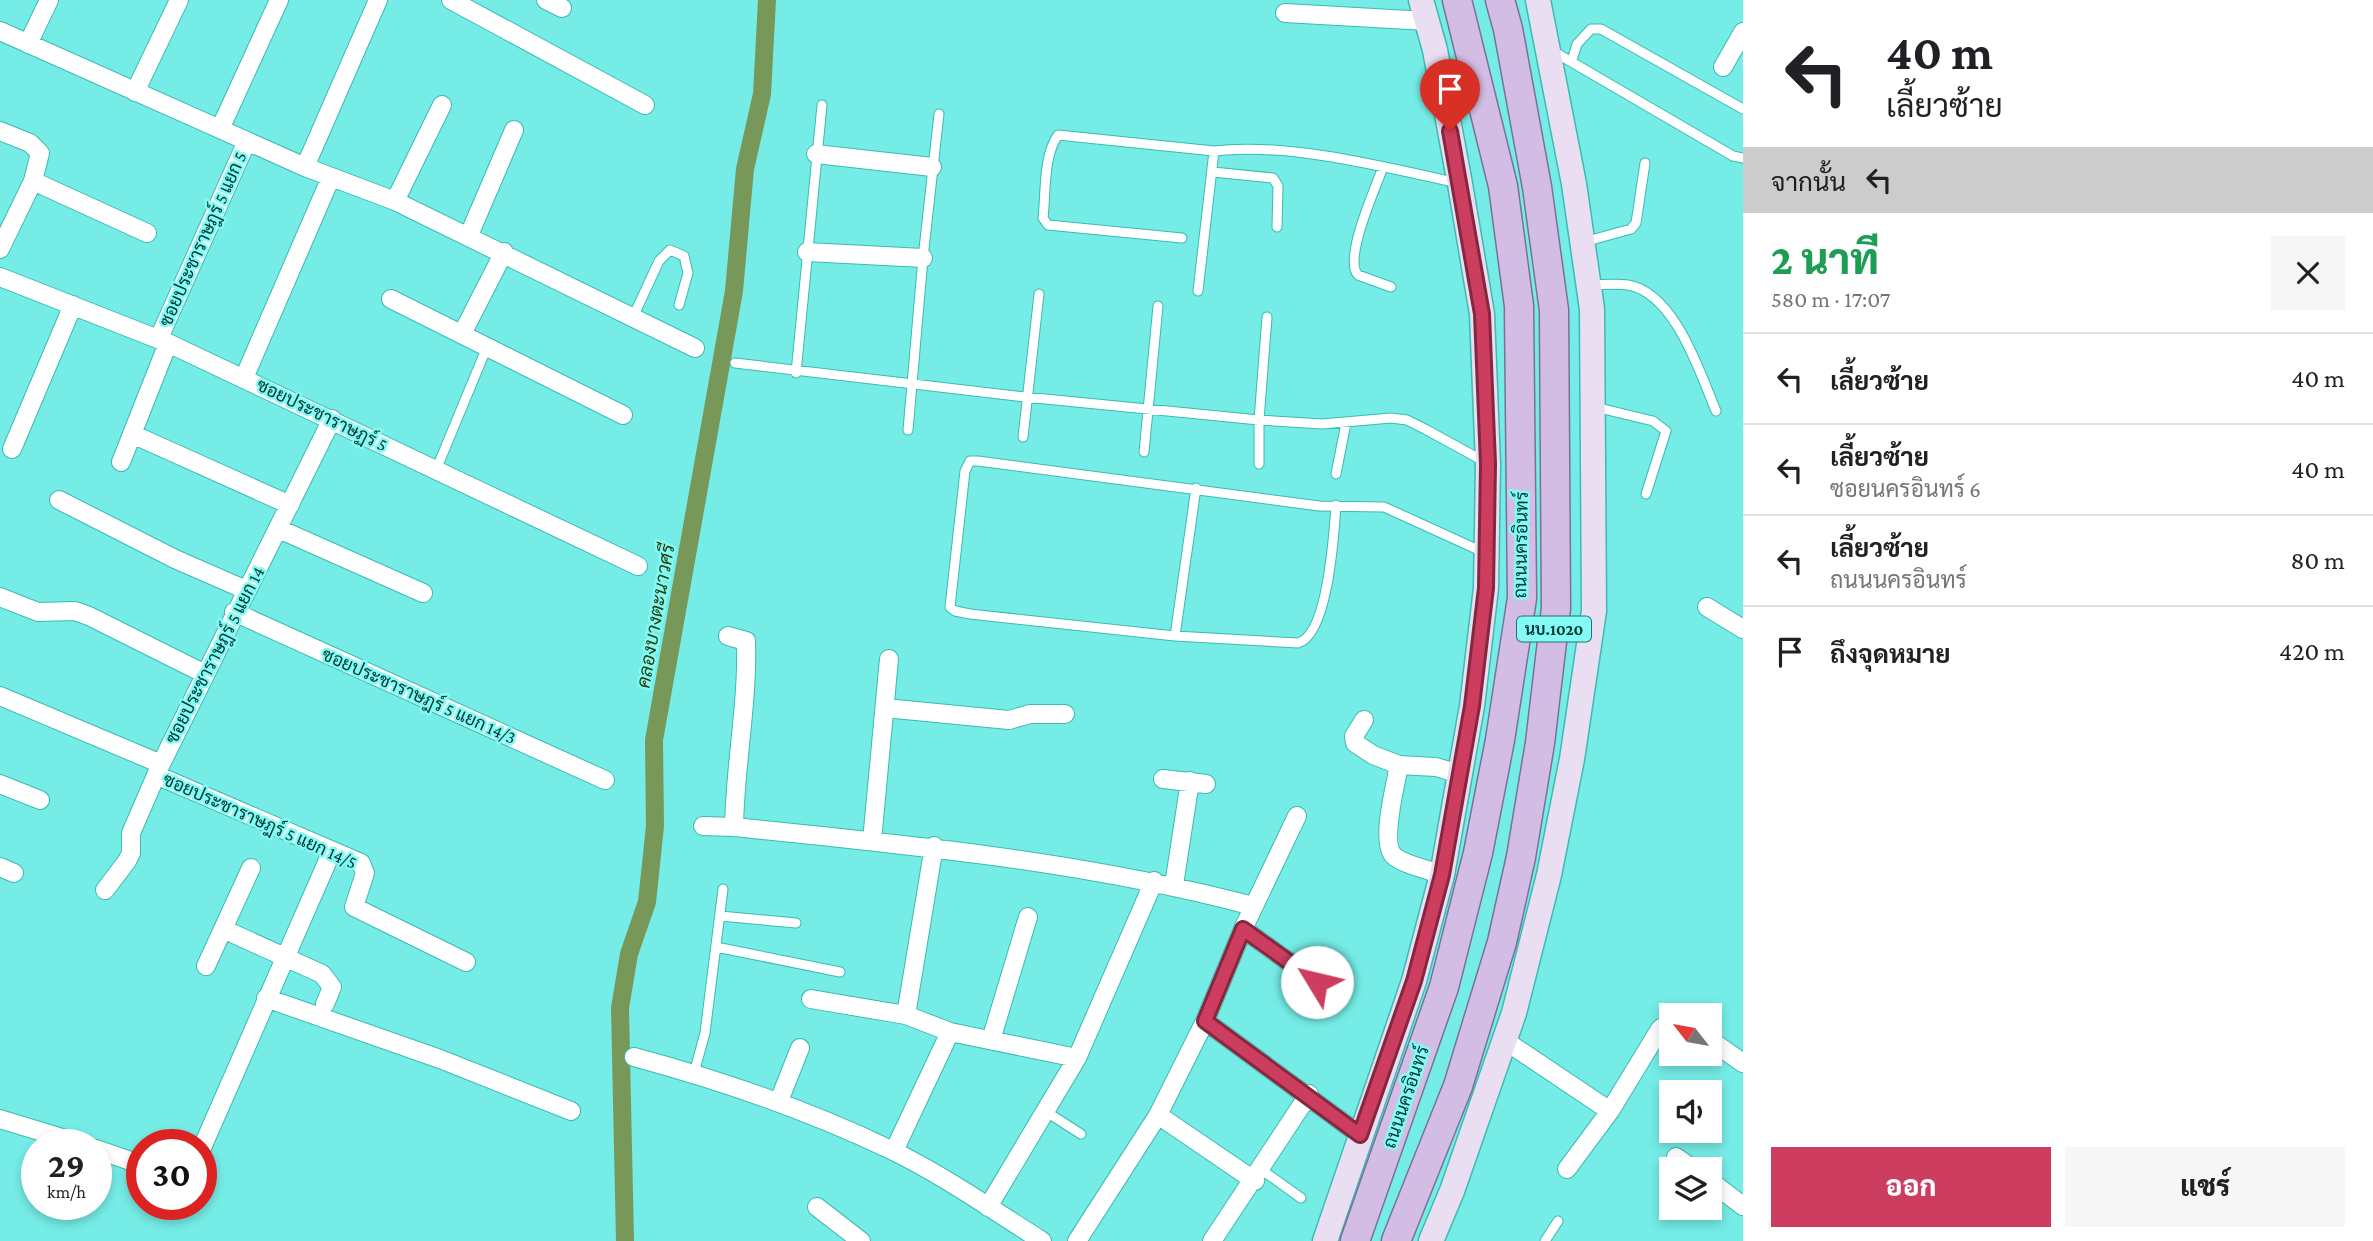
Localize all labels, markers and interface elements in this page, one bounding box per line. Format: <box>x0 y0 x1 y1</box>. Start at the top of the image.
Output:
text: 40 m <box>1886 25 1993 80</box>
icon: left <box>1771 28 1862 119</box>
pin <box>1420 59 1480 131</box>
icon: arrive <box>1431 70 1469 108</box>
text: เลี้ยวซ้าย <box>1886 88 2003 124</box>
street label: ซอยประชาราษฎร์ 5 แยก 5 <box>153 147 252 330</box>
icon: left <box>1860 161 1898 199</box>
text: จากนั้น <box>1771 168 1846 197</box>
text: 2 นาที <box>1771 236 1879 283</box>
button: close <box>2271 236 2345 310</box>
text: 580 m · 17:07 <box>1771 286 1890 312</box>
icon: left <box>1771 360 1809 398</box>
text: 40 m <box>2291 364 2345 393</box>
text: เลี้ยวซ้าย <box>1830 367 1929 396</box>
street label: ซอยประชาราษฏร์ 5 <box>253 372 392 457</box>
text: เลี้ยวซ้าย <box>1830 443 1929 472</box>
icon: left <box>1771 451 1809 489</box>
text: 40 m <box>2291 455 2345 484</box>
text: ซอยนครอินทร์ 6 <box>1830 476 1981 502</box>
street label: ถนนนครอินทร์ <box>1507 491 1532 599</box>
text: เลี้ยวซ้าย <box>1830 534 1929 563</box>
water label: คลองบางตะนาวศรี <box>631 541 679 690</box>
icon: left <box>1771 542 1809 580</box>
text: 80 m <box>2291 546 2345 575</box>
street label: ซอยประชาราษฎร์ 5 แยก 14 <box>159 562 270 748</box>
text: ถนนนครอินทร์ <box>1830 567 1967 593</box>
road number: นบ.1020 <box>1517 616 1591 642</box>
icon: arrive <box>1771 633 1809 671</box>
text: 420 m <box>2279 637 2345 666</box>
text: ถึงจุดหมาย <box>1830 640 1951 669</box>
street label: ซอยประชาราษฎร์ 5 แยก 14/3 <box>318 641 520 750</box>
street label: ซอยประชาราษฎร์ 5 แยก 14/5 <box>159 766 361 875</box>
position arrow <box>1280 945 1354 1019</box>
north arrow <box>1659 1003 1722 1066</box>
map controls <box>1659 1003 1722 1220</box>
street label: ถนนนครอินทร์ <box>1376 1042 1433 1151</box>
button: sound <box>1659 1080 1722 1143</box>
speed limit sign: 30 <box>126 1129 217 1220</box>
text: 29 <box>48 1146 85 1185</box>
button: ออก <box>1771 1147 2051 1227</box>
button: แชร์ <box>2065 1147 2345 1227</box>
button: layers <box>1659 1157 1722 1220</box>
text: km/h <box>47 1182 86 1202</box>

